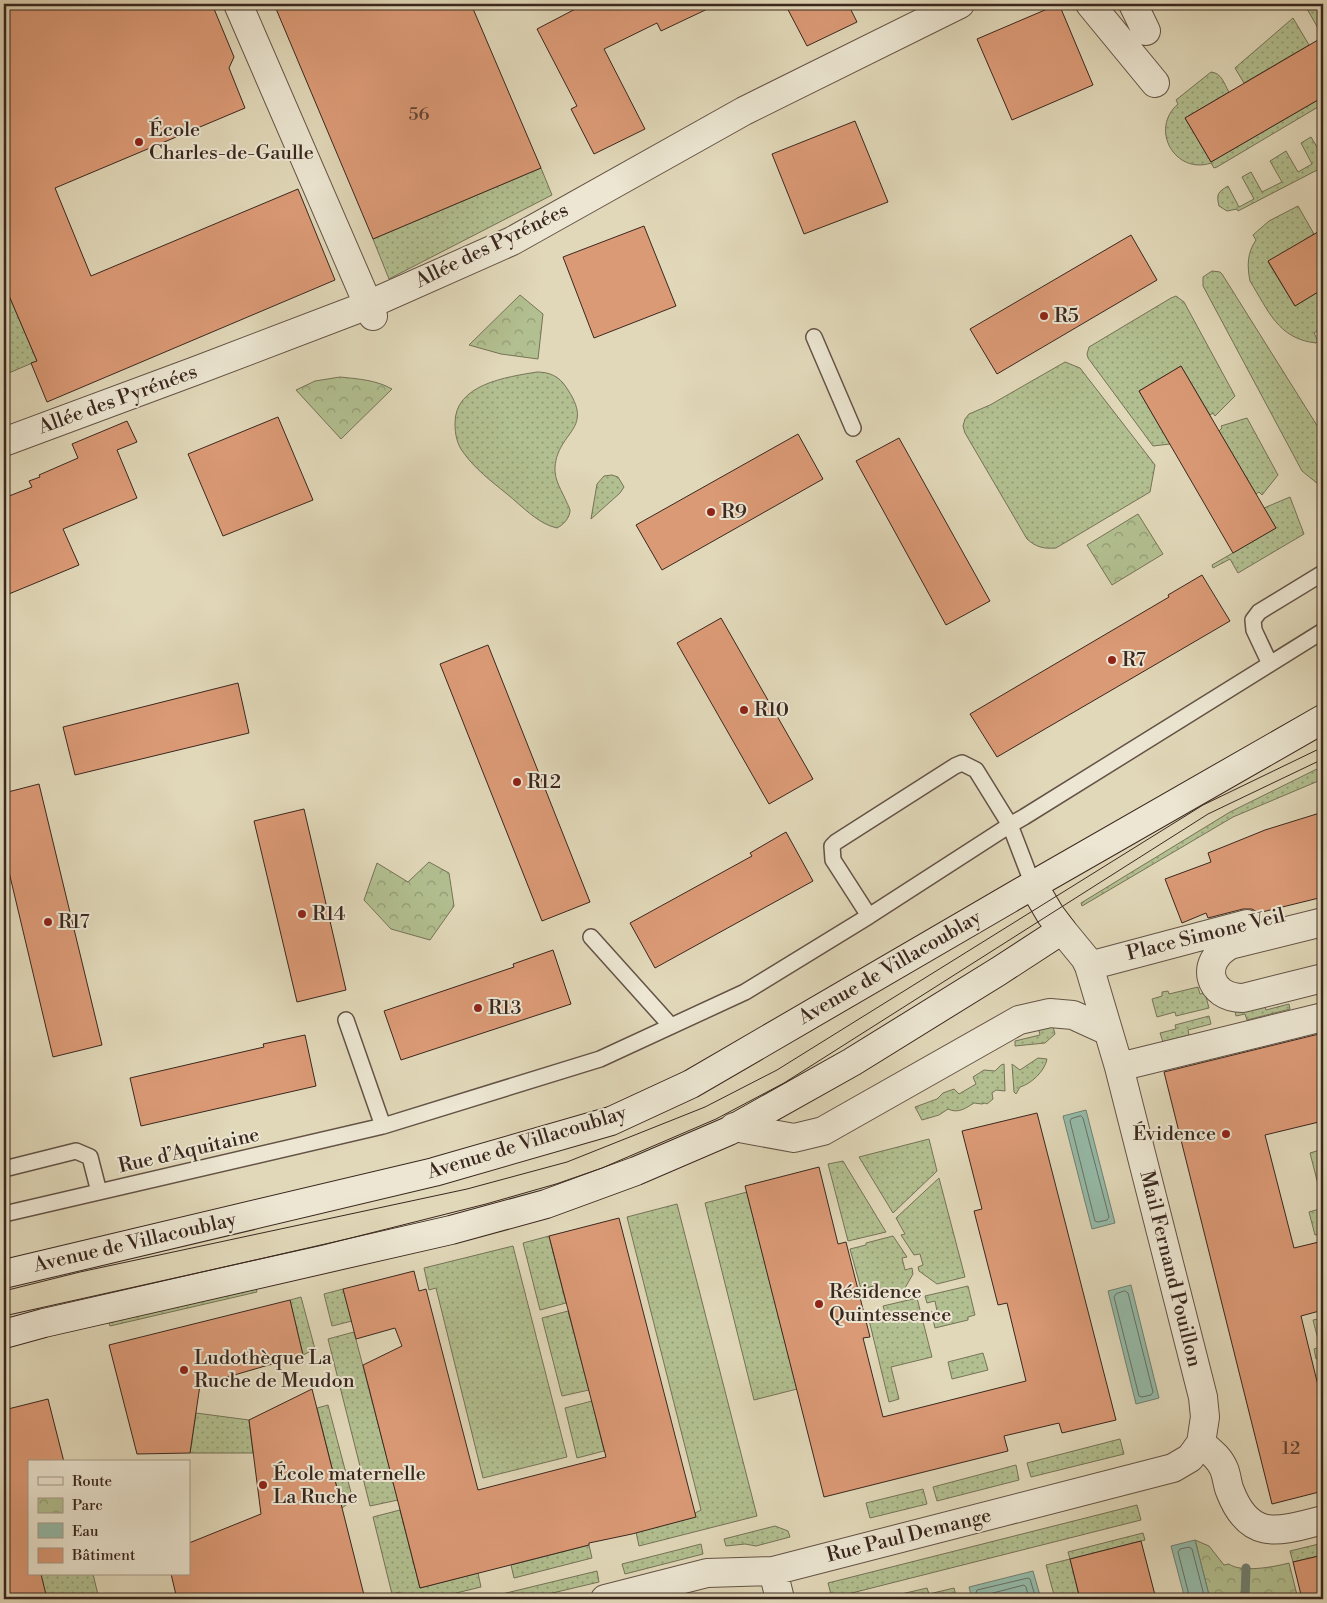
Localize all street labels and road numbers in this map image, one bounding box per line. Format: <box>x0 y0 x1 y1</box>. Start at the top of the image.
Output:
street label: Allée des Pyrénées <box>410 198 573 294</box>
street label: Allée des Pyrénées <box>34 360 201 441</box>
street label: Place Simone Veil <box>1124 903 1288 967</box>
street label: Avenue de Villacoublay <box>793 905 986 1031</box>
street label: Avenue de Villacoublay <box>423 1101 630 1186</box>
street label: Rue d’Aquitaine <box>116 1123 262 1179</box>
street label: Mail Fernand Pouillon <box>1134 1168 1206 1370</box>
street label: Avenue de Villacoublay <box>30 1207 239 1279</box>
street label: Rue Paul Demange <box>824 1503 994 1569</box>

